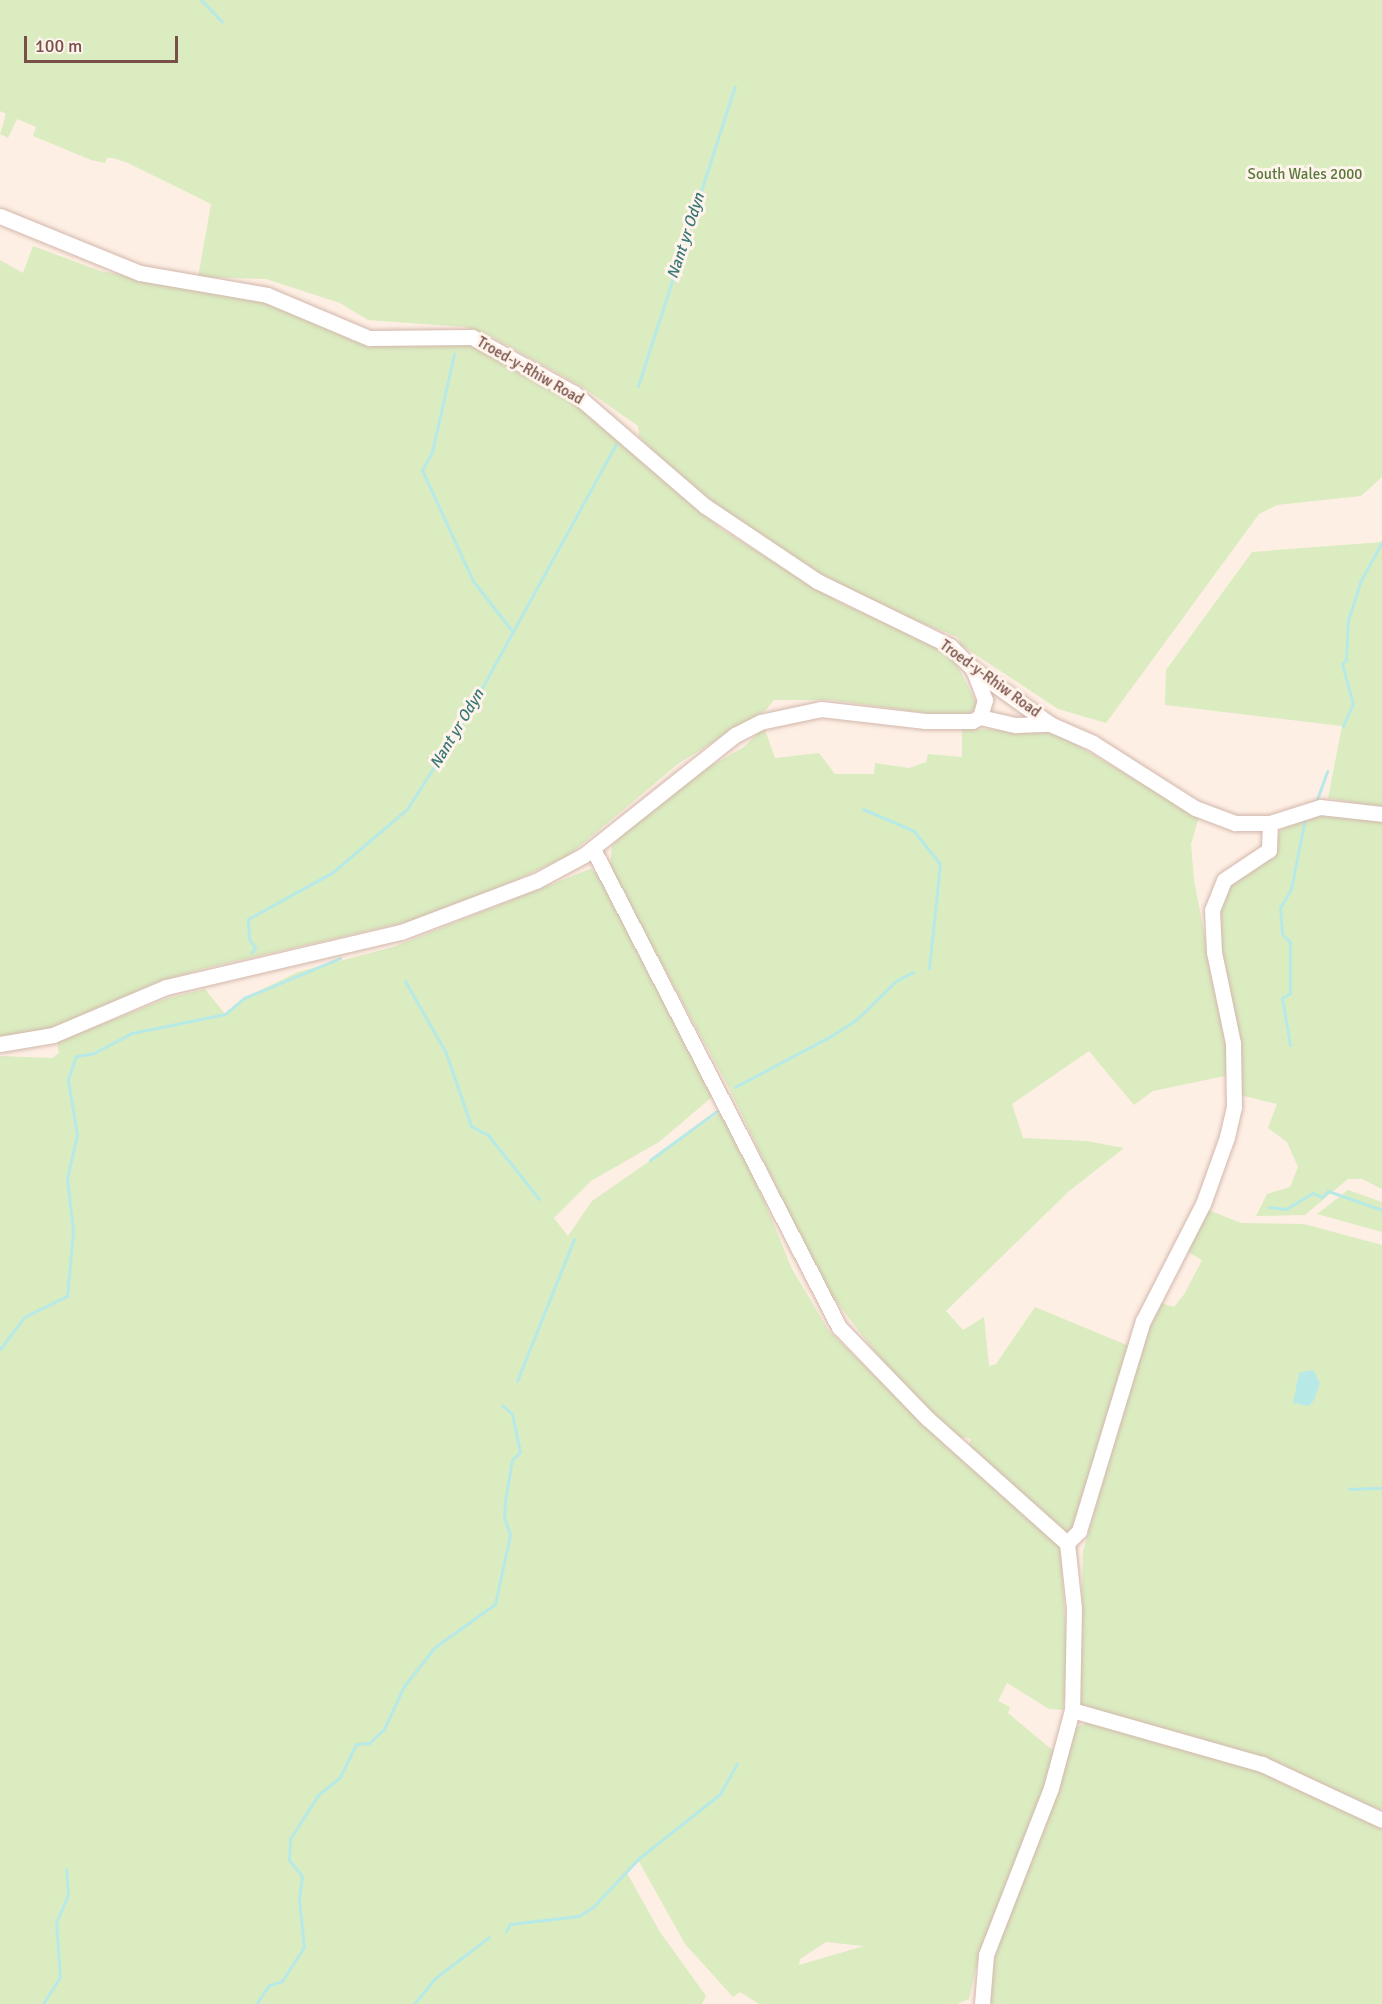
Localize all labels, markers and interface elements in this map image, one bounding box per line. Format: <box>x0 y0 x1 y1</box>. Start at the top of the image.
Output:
scale bar <box>27 24 182 62</box>
text: 100 m <box>35 35 82 57</box>
park label: South Wales 2000 <box>1248 166 1362 184</box>
water label: Nant yr Odyn <box>663 191 709 281</box>
street label: Troed-y-Rhiw Road <box>474 333 586 409</box>
street label: Troed-y-Rhiw Road <box>936 636 1044 722</box>
water label: Nant yr Odyn <box>426 686 488 772</box>

